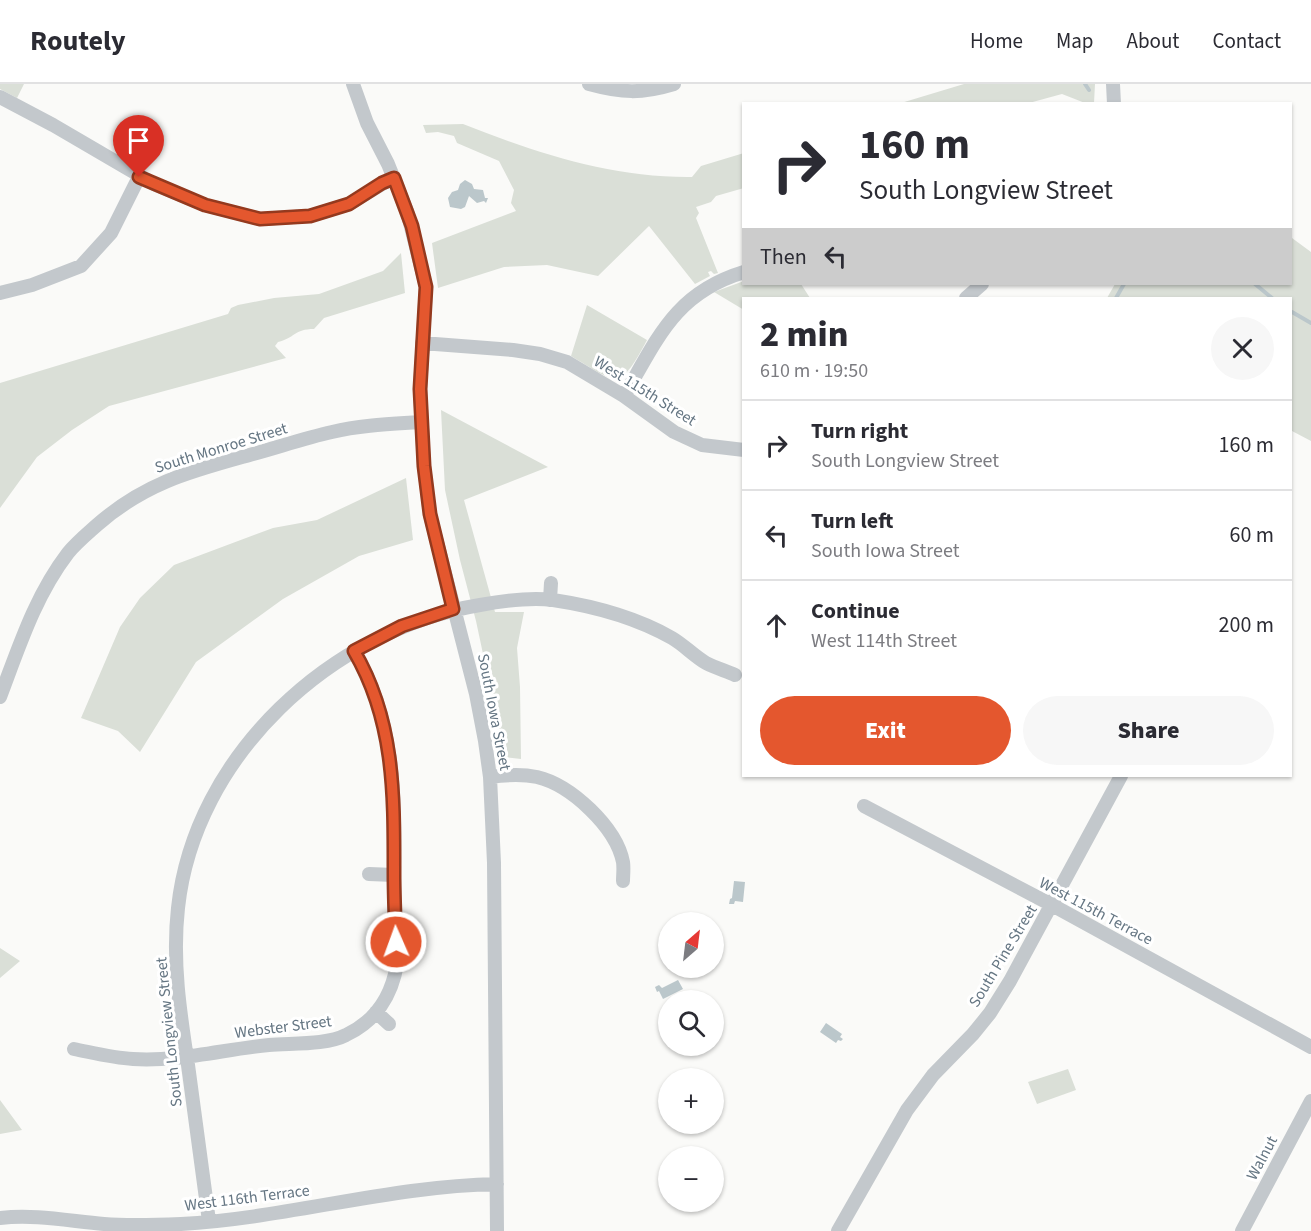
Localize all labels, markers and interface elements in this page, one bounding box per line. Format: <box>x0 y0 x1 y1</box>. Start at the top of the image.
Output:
text: Routely <box>30 21 126 61</box>
text: Home <box>970 26 1023 56</box>
text: Map <box>1056 26 1094 56</box>
text: About <box>1127 26 1179 56</box>
text: Contact <box>1212 26 1281 56</box>
pin <box>113 115 164 177</box>
text: 160 m <box>859 115 970 175</box>
icon: arrive <box>122 124 155 157</box>
icon: right <box>760 126 838 204</box>
text: South Longview Street <box>859 171 1113 210</box>
icon: left <box>819 240 852 273</box>
text: Then <box>760 241 807 273</box>
text: 2 min <box>760 309 848 360</box>
button: close <box>1211 317 1274 380</box>
street label: West 115th Street <box>590 351 701 432</box>
text: 610 m · 19:50 <box>760 357 868 385</box>
text: Turn right <box>811 415 908 447</box>
street label: South Monroe Street <box>152 417 291 479</box>
icon: right <box>760 429 793 462</box>
text: 160 m <box>1219 429 1274 461</box>
text: South Longview Street <box>811 447 999 475</box>
text: Turn left <box>811 505 893 537</box>
icon: left <box>760 519 793 552</box>
text: 60 m <box>1229 519 1274 551</box>
text: South Iowa Street <box>811 537 959 565</box>
text: Continue <box>811 595 900 627</box>
icon: ahead <box>760 609 793 642</box>
text: 200 m <box>1219 609 1274 641</box>
text: West 114th Street <box>811 627 957 655</box>
street label: South Iowa Street <box>472 652 516 773</box>
button: Exit <box>760 696 1011 765</box>
button: Share <box>1023 696 1274 765</box>
street label: West 115th Terrace <box>1035 872 1157 950</box>
street label: South Pine Street <box>964 900 1043 1011</box>
position arrow <box>364 910 428 974</box>
north arrow <box>658 912 724 978</box>
map controls <box>658 912 724 1212</box>
street label: South Longview Street <box>150 955 188 1108</box>
button: search <box>658 990 724 1056</box>
street label: Webster Street <box>233 1010 333 1044</box>
button: + <box>658 1068 724 1134</box>
street label: Walnut <box>1241 1131 1283 1184</box>
button: − <box>658 1146 724 1212</box>
street label: West 116th Terrace <box>183 1179 311 1217</box>

